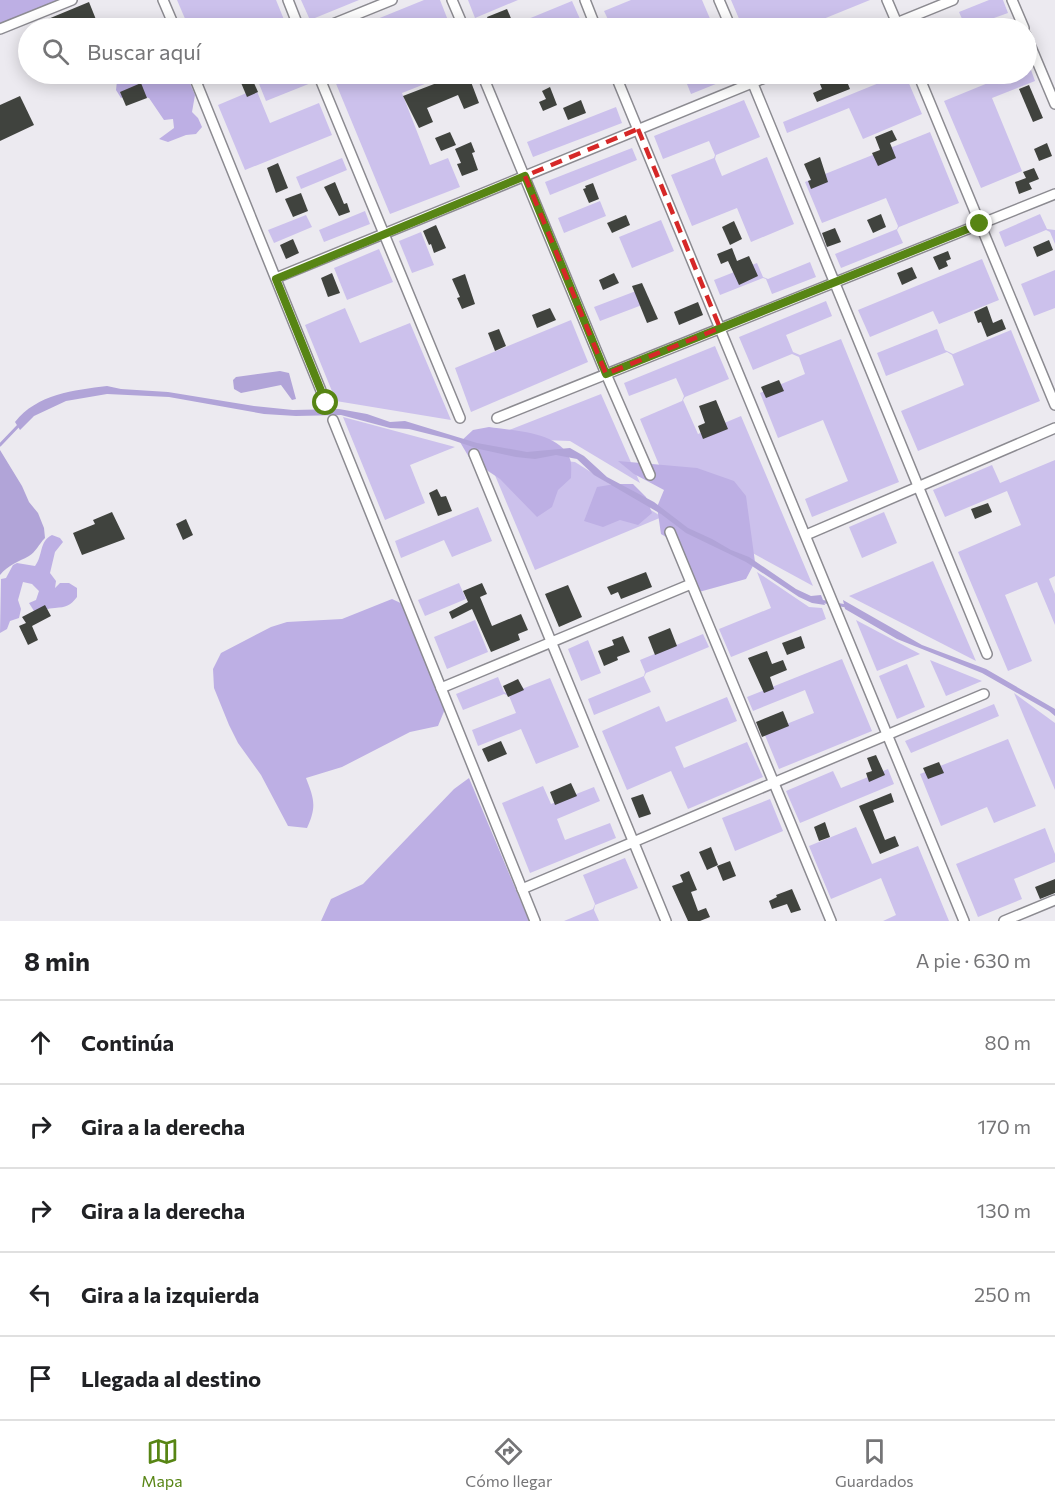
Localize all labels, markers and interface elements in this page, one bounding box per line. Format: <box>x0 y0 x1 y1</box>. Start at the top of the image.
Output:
search box <box>18 18 1037 84</box>
icon: search <box>39 35 72 68</box>
text: Buscar aquí <box>87 38 201 65</box>
route end <box>966 210 992 236</box>
route start <box>312 389 338 415</box>
text: 8 min <box>24 945 90 976</box>
text: A pie · 630 m <box>916 948 1031 972</box>
icon: ahead <box>24 1026 57 1059</box>
text: Continúa <box>81 1029 174 1056</box>
text: 80 m <box>985 1030 1031 1054</box>
icon: right <box>24 1110 57 1143</box>
text: Gira a la derecha <box>81 1113 245 1140</box>
text: 170 m <box>978 1114 1031 1138</box>
icon: right <box>24 1194 57 1227</box>
text: Gira a la derecha <box>81 1197 245 1224</box>
text: 130 m <box>977 1198 1031 1222</box>
icon: left <box>24 1278 57 1311</box>
text: Gira a la izquierda <box>81 1281 259 1308</box>
text: 250 m <box>974 1282 1031 1306</box>
icon: arrive <box>24 1362 57 1395</box>
text: Llegada al destino <box>81 1365 261 1392</box>
tab: Mapa <box>141 1435 183 1490</box>
tab: Cómo llegar <box>465 1435 552 1490</box>
tab: Guardados <box>835 1435 914 1490</box>

